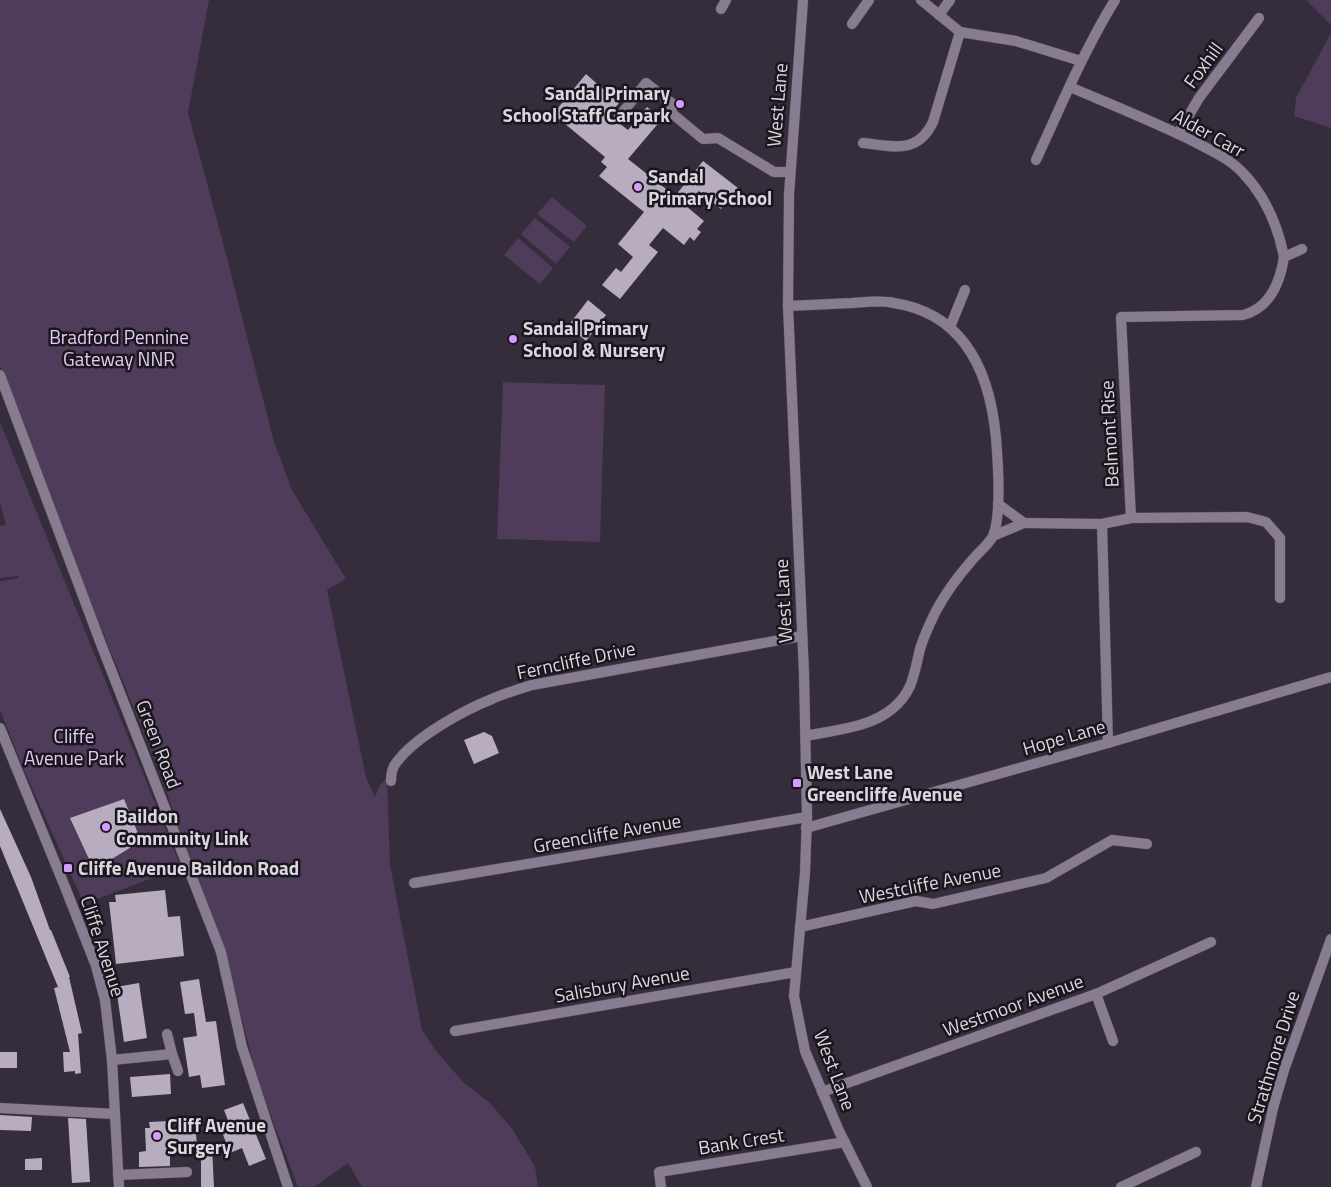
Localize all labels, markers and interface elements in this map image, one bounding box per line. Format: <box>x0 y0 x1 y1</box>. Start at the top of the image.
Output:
street label: Foxhill <box>1176 35 1229 94</box>
street label: West Lane <box>758 62 795 148</box>
place label: Sandal Primary School Staff Carpark <box>503 78 670 129</box>
marker: Sandal Primary School Staff Carpark <box>674 98 686 110</box>
street label: Alder Carr <box>1168 101 1251 165</box>
place label: Sandal Primary School <box>648 161 772 212</box>
marker: Sandal Primary School <box>632 181 644 193</box>
place label: Sandal Primary School & Nursery <box>523 313 666 364</box>
park label: Bradford Pennine Gateway NNR <box>49 322 189 373</box>
marker: Sandal Primary School & Nursery <box>507 333 519 345</box>
street label: Belmont Rise <box>1091 380 1126 488</box>
street label: West Lane <box>766 558 799 644</box>
street label: Ferncliffe Drive <box>514 633 638 686</box>
street label: Green Road <box>129 695 190 792</box>
street label: Hope Lane <box>1019 711 1109 762</box>
park label: Cliffe Avenue Park <box>24 721 124 772</box>
place label: West Lane Greencliffe Avenue <box>807 757 963 808</box>
marker: West Lane Greencliffe Avenue <box>791 777 803 789</box>
place label: Baildon Community Link <box>116 801 249 852</box>
street label: Greencliffe Avenue <box>531 805 683 860</box>
marker: Baildon Community Link <box>100 821 112 833</box>
place label: Cliffe Avenue Baildon Road <box>78 853 299 882</box>
street label: Westcliffe Avenue <box>856 855 1003 910</box>
marker: Cliffe Avenue Baildon Road <box>62 862 74 874</box>
street label: Cliffe Avenue <box>74 892 133 1000</box>
street label: Salisbury Avenue <box>552 957 692 1010</box>
street label: Westmoor Avenue <box>938 966 1087 1043</box>
street label: Strathmore Drive <box>1239 987 1306 1127</box>
street label: West Lane <box>807 1025 864 1114</box>
place label: Cliff Avenue Surgery <box>167 1110 266 1161</box>
street label: Bank Crest <box>696 1119 786 1162</box>
marker: Cliff Avenue Surgery <box>151 1130 163 1142</box>

